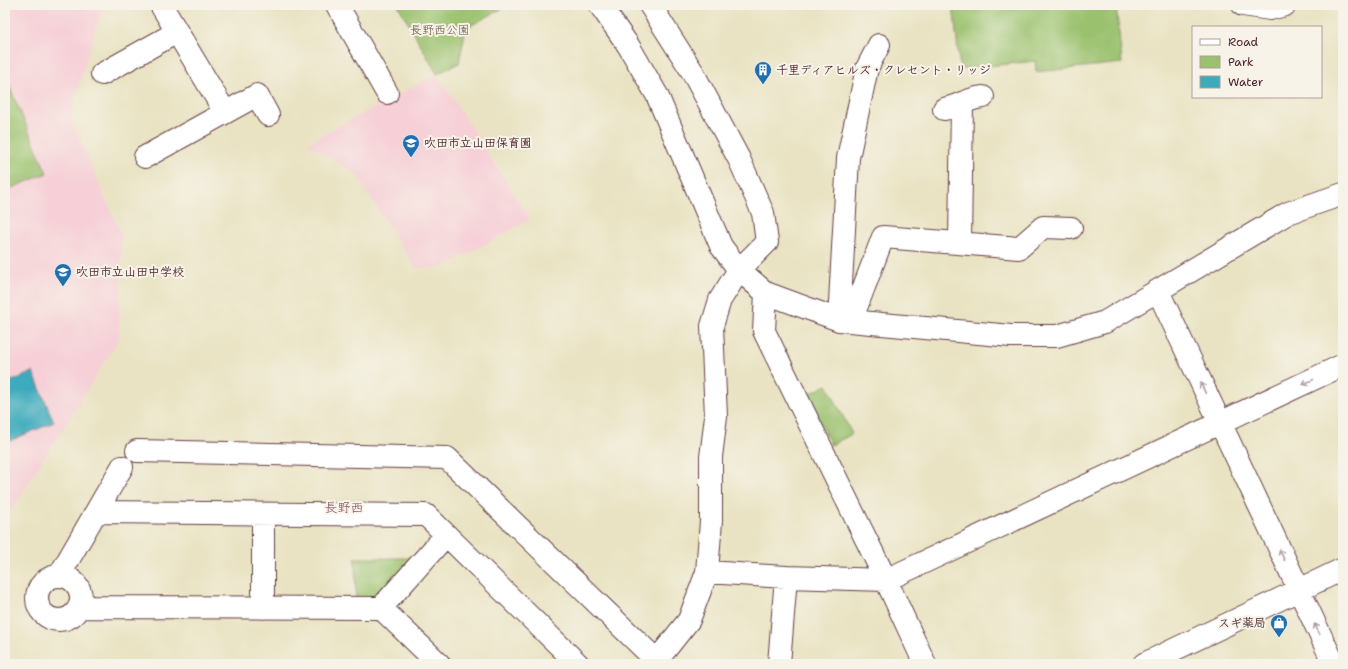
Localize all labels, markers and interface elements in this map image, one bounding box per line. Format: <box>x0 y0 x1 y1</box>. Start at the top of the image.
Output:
park label: 長野西公園 <box>410 22 470 38</box>
legend <box>1192 26 1322 98</box>
text: Road <box>1228 34 1259 50</box>
text: Park <box>1228 54 1254 70</box>
building icon: 千里ディアヒルズ・クレセント・リッジ <box>753 60 773 85</box>
place label: 千里ディアヒルズ・クレセント・リッジ <box>776 62 991 78</box>
text: Water <box>1228 74 1264 90</box>
school or university icon: 吹田市立山田保育園 <box>401 133 421 158</box>
place label: 吹田市立山田保育園 <box>424 135 532 151</box>
school or university icon: 吹田市立山田中学校 <box>53 262 73 287</box>
place label: 吹田市立山田中学校 <box>76 264 184 280</box>
one-way arrow <box>1302 379 1314 386</box>
one-way arrow <box>1199 382 1206 394</box>
district label: 長野西 <box>324 499 364 516</box>
one-way arrow <box>1278 550 1285 562</box>
shop icon: スギ薬局 <box>1269 613 1289 638</box>
place label: スギ薬局 <box>1218 615 1266 631</box>
one-way arrow <box>1313 623 1320 635</box>

